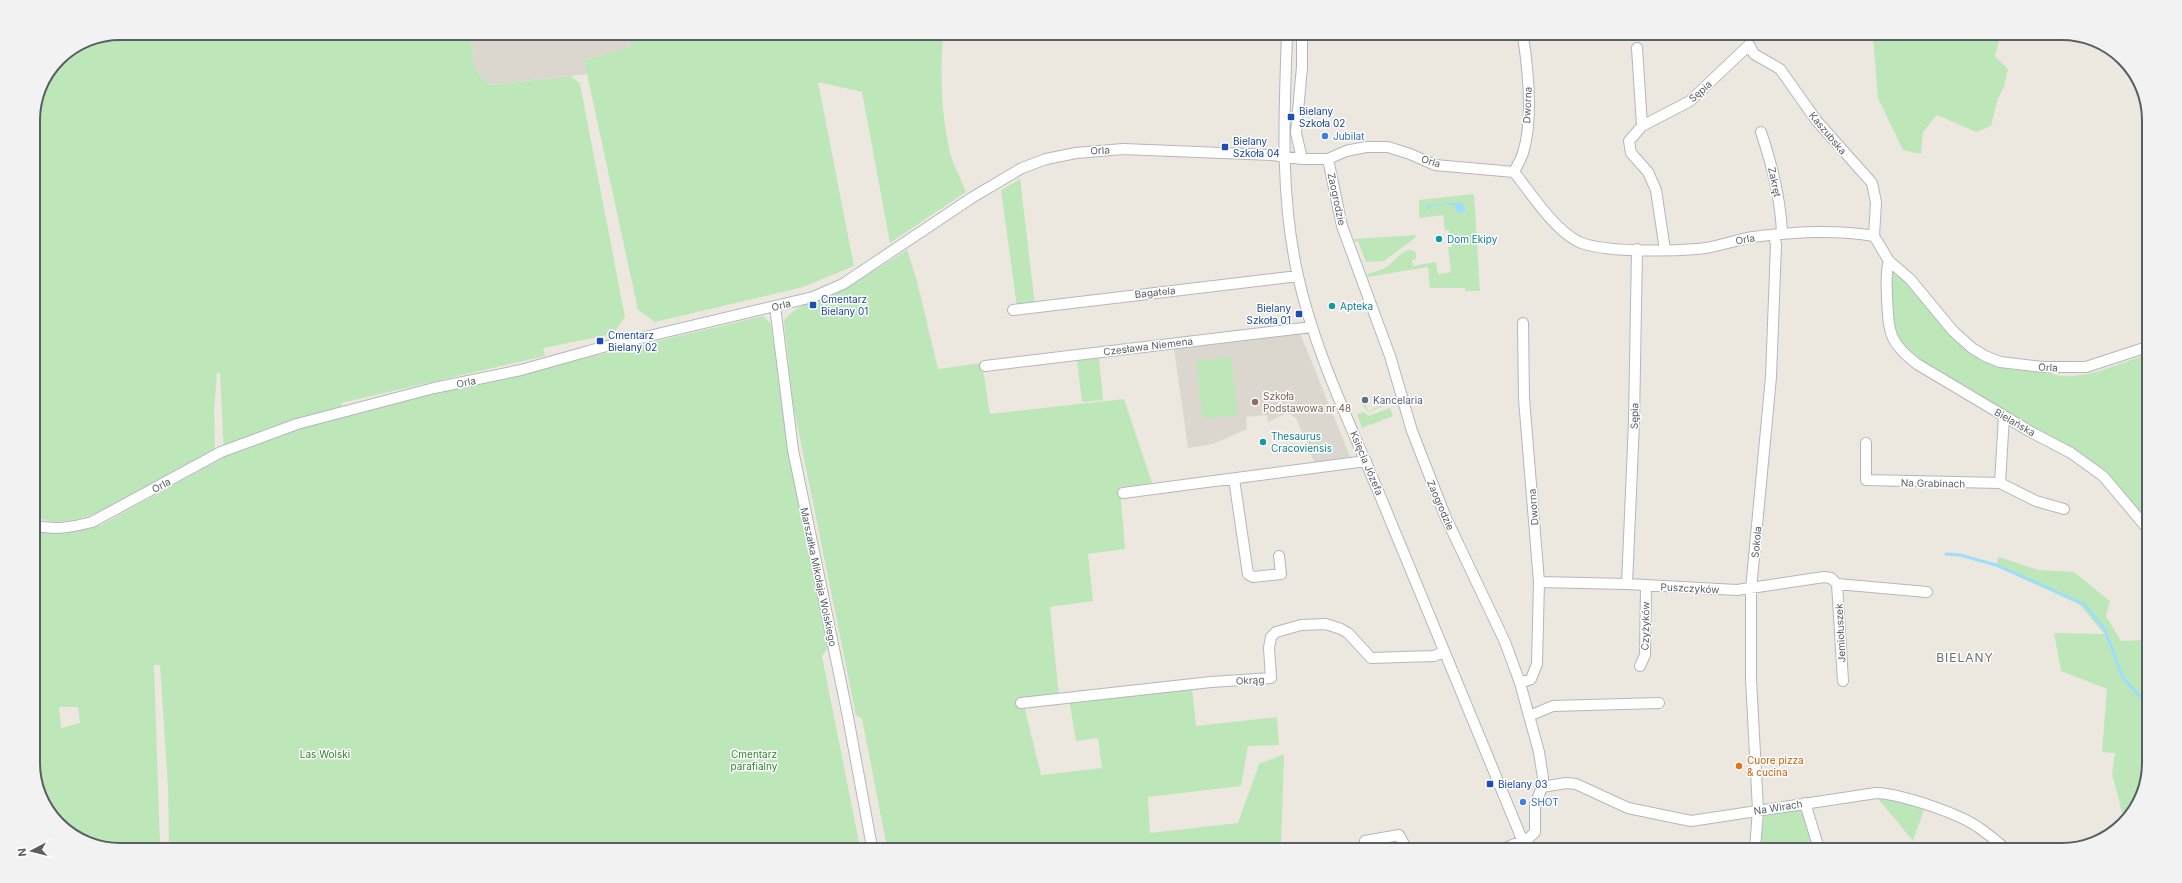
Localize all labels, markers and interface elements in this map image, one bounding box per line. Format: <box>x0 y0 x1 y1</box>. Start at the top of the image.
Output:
street label: Sępia <box>1686 78 1714 104</box>
street label: Dworna <box>1520 86 1534 124</box>
place label: Bielany Szkoła 02 <box>1299 105 1345 129</box>
street label: Kaszubska <box>1807 109 1849 157</box>
marker: Bielany Szkoła 02 <box>1286 112 1296 122</box>
place label: Jubilat <box>1333 130 1365 142</box>
marker: Jubilat <box>1320 131 1330 141</box>
place label: Bielany Szkoła 04 <box>1233 135 1280 159</box>
marker: Bielany Szkoła 04 <box>1220 142 1230 152</box>
street label: Orla <box>1090 143 1110 157</box>
street label: Orla <box>1420 152 1442 170</box>
street label: Zakręt <box>1766 166 1784 199</box>
street label: Zaogrodzie <box>1326 172 1348 227</box>
street label: Orla <box>1734 231 1756 247</box>
place label: Dom Ekipy <box>1447 233 1498 245</box>
marker: Dom Ekipy <box>1434 234 1444 244</box>
street label: Bagatela <box>1134 284 1176 300</box>
place label: Cmentarz Bielany 01 <box>821 293 868 317</box>
street label: Orla <box>770 297 792 313</box>
marker: Cmentarz Bielany 01 <box>808 300 818 310</box>
place label: Apteka <box>1340 300 1373 312</box>
marker: Apteka <box>1327 301 1337 311</box>
place label: Bielany Szkoła 01 <box>1247 302 1291 326</box>
marker: Bielany Szkoła 01 <box>1294 309 1304 319</box>
place label: Cmentarz Bielany 02 <box>608 329 657 353</box>
street label: Czesława Niemena <box>1102 335 1194 357</box>
marker: Cmentarz Bielany 02 <box>595 336 605 346</box>
street label: Orla <box>2038 360 2058 374</box>
street label: Orla <box>455 374 477 390</box>
place label: Szkoła Podstawowa nr 48 <box>1263 390 1351 414</box>
place label: Kancelaria <box>1373 394 1423 406</box>
marker: Kancelaria <box>1360 395 1370 405</box>
marker: Szkoła Podstawowa nr 48 <box>1250 397 1260 407</box>
street label: Sępia <box>1628 403 1640 429</box>
street label: Bielańska <box>1992 406 2038 438</box>
street label: Księcia Józefa <box>1348 429 1386 497</box>
place label: Thesaurus Cracoviensis <box>1271 430 1332 454</box>
marker: Thesaurus Cracoviensis <box>1258 437 1268 447</box>
street label: Orla <box>150 475 172 495</box>
street label: Na Grabinach <box>1901 476 1965 490</box>
street label: Zaogrodzie <box>1425 478 1457 532</box>
street label: Dworna <box>1525 488 1541 526</box>
street label: Marszałka Mikołaja Wolskiego <box>798 506 840 648</box>
street label: Sokola <box>1749 526 1763 558</box>
street label: Puszczyków <box>1660 580 1720 596</box>
street label: Czyżyków <box>1639 601 1651 651</box>
street label: Jemiołuszek <box>1832 603 1848 663</box>
district label: BIELANY <box>1936 650 1994 665</box>
street label: Okrąg <box>1235 673 1265 687</box>
park label: Las Wolski <box>300 748 350 760</box>
park label: Cmentarz parafialny <box>731 748 778 772</box>
place label: Cuore pizza & cucina <box>1747 754 1804 778</box>
marker: Cuore pizza & cucina <box>1734 761 1744 771</box>
place label: Bielany 03 <box>1498 778 1548 790</box>
marker: Bielany 03 <box>1485 779 1495 789</box>
place label: SHOT <box>1531 796 1559 808</box>
marker: SHOT <box>1518 797 1528 807</box>
street label: Na Wirach <box>1753 797 1803 817</box>
north arrow <box>12 831 52 871</box>
text: N <box>15 847 30 857</box>

